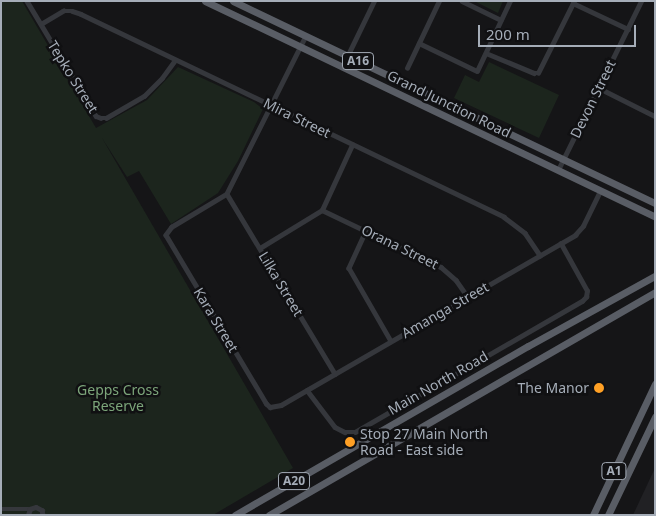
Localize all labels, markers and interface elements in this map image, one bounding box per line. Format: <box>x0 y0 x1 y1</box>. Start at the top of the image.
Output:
scale bar <box>481 15 638 47</box>
text: 200 m <box>486 24 530 44</box>
street label: Tepko Street <box>44 38 102 116</box>
road number: A16 <box>342 51 374 70</box>
street label: Devon Street <box>567 57 619 141</box>
street label: Grand Junction Road <box>384 67 514 141</box>
street label: Mira Street <box>261 95 333 141</box>
street label: Orana Street <box>359 221 441 273</box>
street label: Lilka Street <box>255 249 307 319</box>
street label: Amanga Street <box>398 278 492 342</box>
street label: Kara Street <box>190 285 242 355</box>
street label: Main North Road <box>385 348 491 418</box>
place label: The Manor <box>518 380 589 396</box>
park label: Gepps Cross Reserve <box>77 382 159 414</box>
marker: The Manor <box>593 382 605 394</box>
place label: Stop 27 Main North Road - East side <box>360 426 488 458</box>
marker: Stop 27 Main North Road - East side <box>344 436 356 448</box>
road number: A1 <box>600 462 628 481</box>
road number: A20 <box>278 472 310 491</box>

